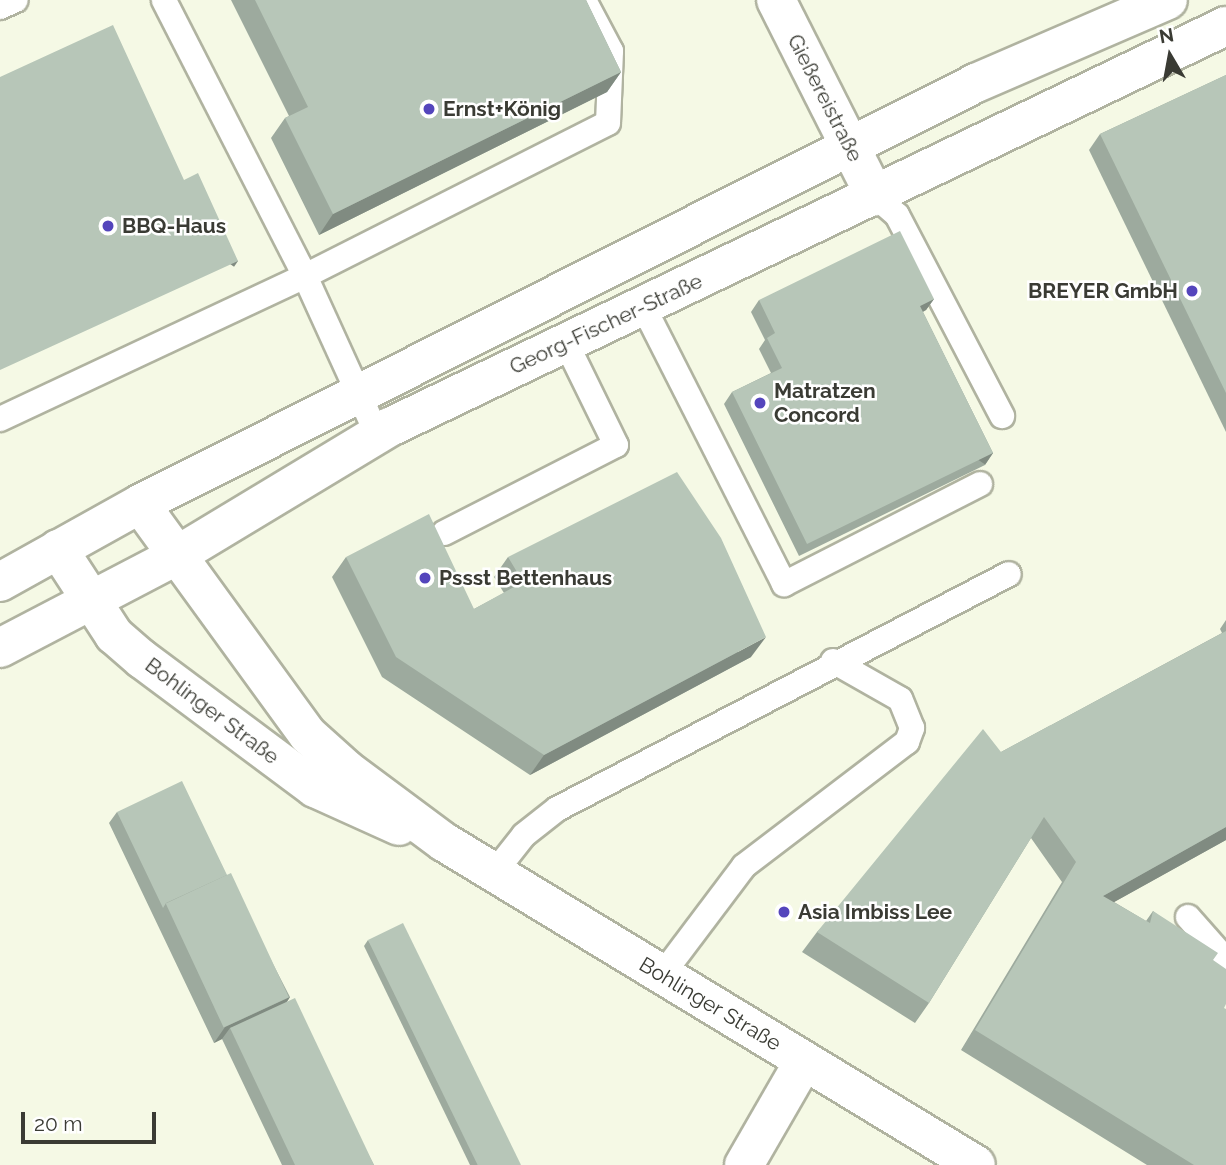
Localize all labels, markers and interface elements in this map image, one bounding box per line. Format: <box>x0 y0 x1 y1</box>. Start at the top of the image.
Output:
north arrow <box>1135 21 1205 91</box>
text: N <box>1157 23 1175 47</box>
street label: Gießereistraße <box>782 30 868 166</box>
place label: Ernst+König <box>443 96 561 122</box>
marker: Ernst+König <box>421 101 437 117</box>
place label: BBQ-Haus <box>122 213 226 239</box>
marker: BBQ-Haus <box>100 218 116 234</box>
street label: Georg-Fischer-Straße <box>506 268 706 380</box>
place label: BREYER GmbH <box>1028 278 1178 304</box>
marker: BREYER GmbH <box>1184 283 1200 299</box>
place label: Matratzen Concord <box>774 378 876 428</box>
marker: Matratzen Concord <box>752 395 768 411</box>
place label: Pssst Bettenhaus <box>439 565 612 591</box>
marker: Pssst Bettenhaus <box>417 570 433 586</box>
street label: Bohlinger Straße <box>140 652 284 770</box>
place label: Asia Imbiss Lee <box>798 899 952 925</box>
marker: Asia Imbiss Lee <box>776 904 792 920</box>
street label: Bohlinger Straße <box>634 952 786 1056</box>
scale bar <box>24 1098 159 1142</box>
text: 20 m <box>34 1111 82 1136</box>

